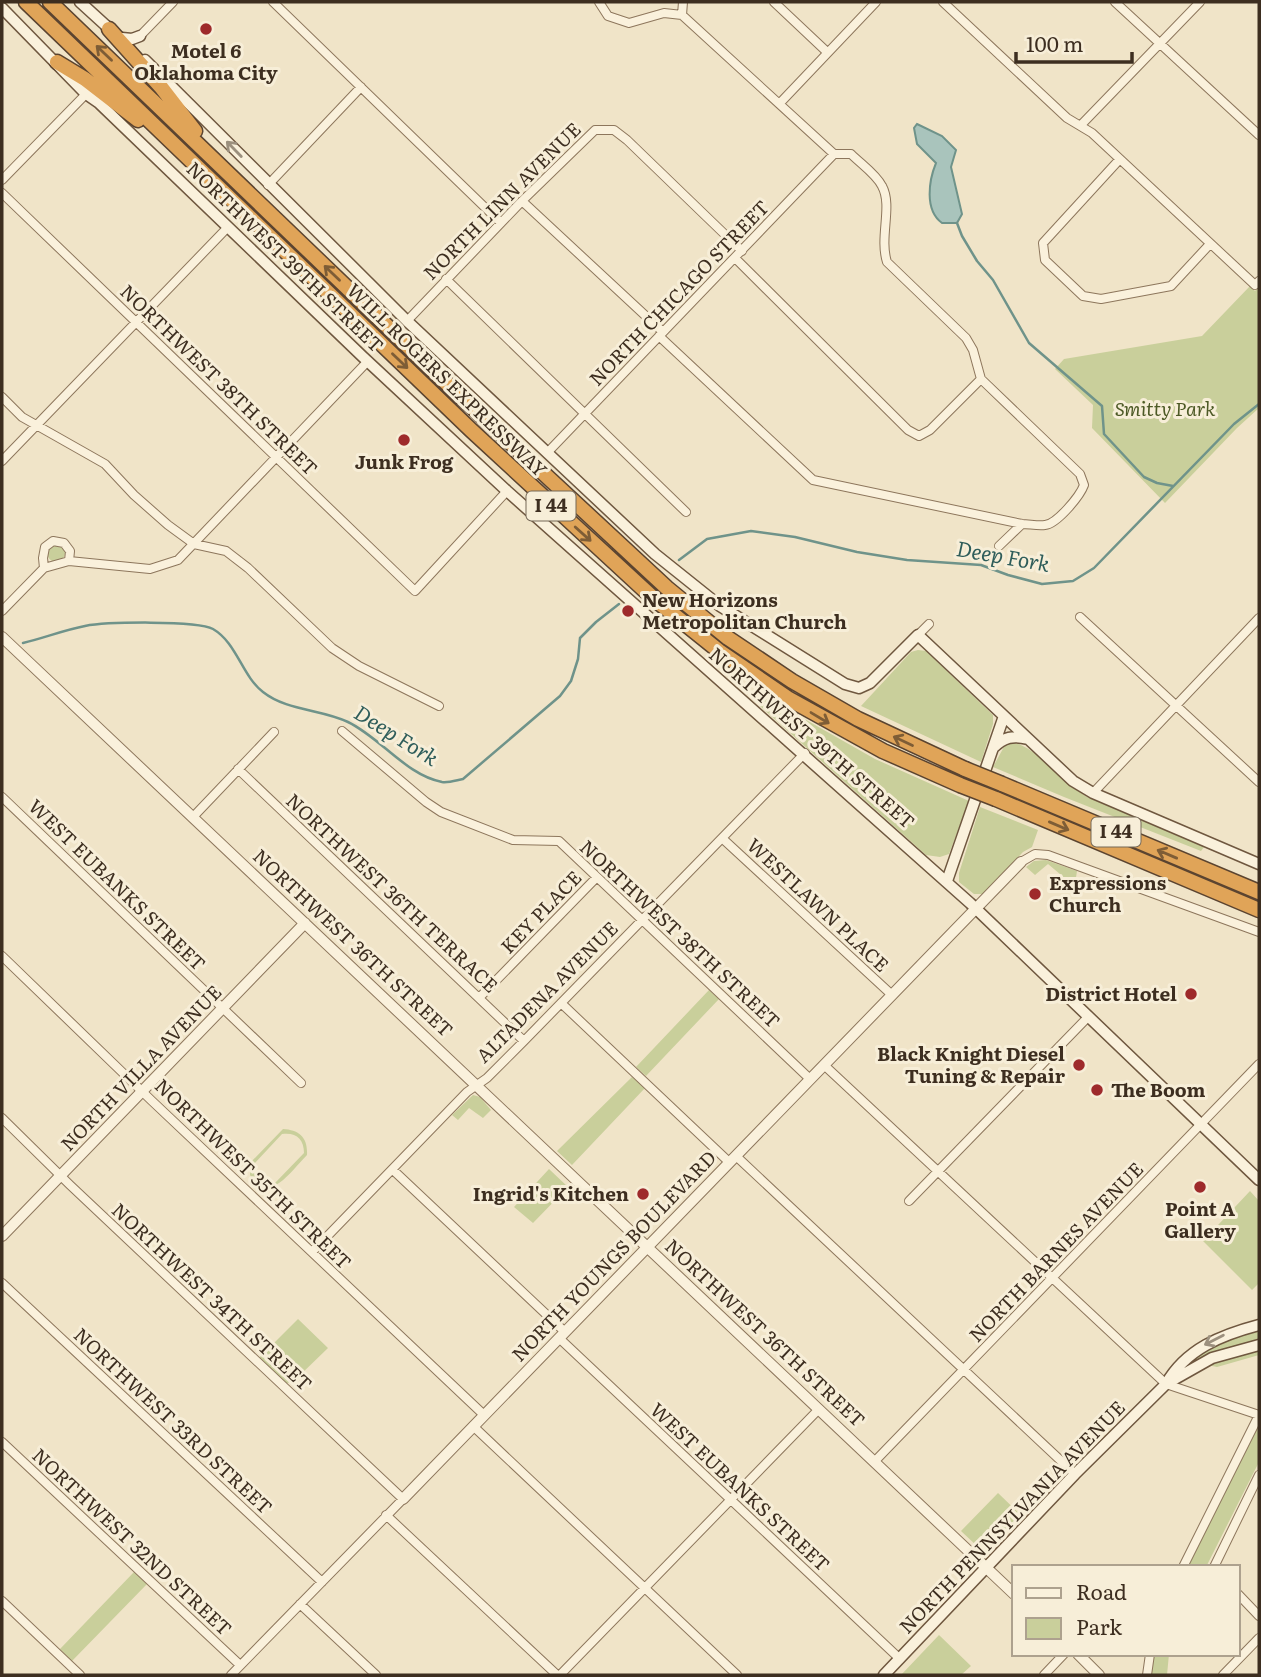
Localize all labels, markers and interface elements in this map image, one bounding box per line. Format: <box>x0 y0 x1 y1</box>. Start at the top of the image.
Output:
marker: Motel 6 Oklahoma City <box>198 21 214 37</box>
scale bar <box>1016 21 1132 65</box>
text: 100 m <box>1026 27 1083 58</box>
place label: Motel 6 Oklahoma City <box>134 36 278 86</box>
one-way arrow <box>95 45 112 62</box>
street label: NORTH LINN AVENUE <box>416 115 586 285</box>
one-way arrow <box>226 141 243 158</box>
street label: NORTHWEST 39TH STREET <box>181 154 391 358</box>
street label: NORTH CHICAGO STREET <box>582 193 775 391</box>
one-way arrow <box>324 265 341 282</box>
street label: WILL ROGERS EXPRESSWAY <box>341 276 554 483</box>
street label: NORTHWEST 38TH STREET <box>115 277 325 481</box>
one-way arrow <box>391 353 408 370</box>
park label: Smitty Park <box>1115 394 1216 422</box>
marker: Junk Frog <box>396 432 412 448</box>
place label: Junk Frog <box>355 447 454 475</box>
road number: I 44 <box>526 492 576 520</box>
one-way arrow <box>574 526 591 543</box>
water label: Deep Fork <box>954 531 1053 578</box>
place label: New Horizons Metropolitan Church <box>642 585 847 635</box>
marker: New Horizons Metropolitan Church <box>620 603 636 619</box>
street label: NORTHWEST 39TH STREET <box>704 640 922 835</box>
water label: Deep Fork <box>349 696 446 772</box>
one-way arrow <box>810 711 830 725</box>
one-way arrow <box>892 734 914 747</box>
street label: NORTHWEST 36TH TERRACE <box>280 786 505 998</box>
street label: WEST EUBANKS STREET <box>23 792 213 977</box>
road number: I 44 <box>1092 818 1140 846</box>
one-way arrow <box>1047 820 1069 833</box>
street label: WESTLAWN PLACE <box>741 831 896 978</box>
street label: NORTHWEST 38TH STREET <box>574 833 787 1034</box>
street label: NORTHWEST 36TH STREET <box>247 842 460 1043</box>
one-way arrow <box>1157 846 1179 859</box>
street label: KEY PLACE <box>493 863 587 959</box>
place label: Expressions Church <box>1049 868 1166 918</box>
marker: Expressions Church <box>1027 886 1043 902</box>
street label: ALTADENA AVENUE <box>469 914 624 1069</box>
street label: NORTH VILLA AVENUE <box>53 978 227 1157</box>
place label: District Hotel <box>1045 979 1177 1007</box>
marker: District Hotel <box>1183 986 1199 1002</box>
place label: Black Knight Diesel Tuning & Repair <box>877 1039 1066 1089</box>
marker: Black Knight Diesel Tuning & Repair <box>1071 1057 1087 1073</box>
street label: NORTHWEST 35TH STREET <box>149 1071 358 1275</box>
place label: The Boom <box>1111 1075 1205 1103</box>
marker: The Boom <box>1089 1082 1105 1098</box>
street label: NORTH YOUNGS BOULEVARD <box>505 1143 722 1367</box>
street label: NORTH BARNES AVENUE <box>962 1155 1149 1348</box>
place label: Ingrid's Kitchen <box>473 1179 629 1207</box>
marker: Point A Gallery <box>1192 1179 1208 1195</box>
marker: Ingrid's Kitchen <box>635 1186 651 1202</box>
place label: Point A Gallery <box>1164 1194 1236 1244</box>
street label: NORTHWEST 34TH STREET <box>106 1196 319 1397</box>
street label: NORTHWEST 36TH STREET <box>659 1232 872 1433</box>
street label: NORTHWEST 33RD STREET <box>68 1320 279 1520</box>
one-way arrow <box>1204 1334 1225 1348</box>
street label: NORTH PENNSYLVANIA AVENUE <box>892 1393 1131 1639</box>
street label: WEST EUBANKS STREET <box>645 1395 837 1577</box>
street label: NORTHWEST 32ND STREET <box>27 1441 239 1642</box>
legend <box>1012 1565 1240 1656</box>
text: Road <box>1076 1575 1127 1606</box>
text: Park <box>1076 1610 1122 1641</box>

